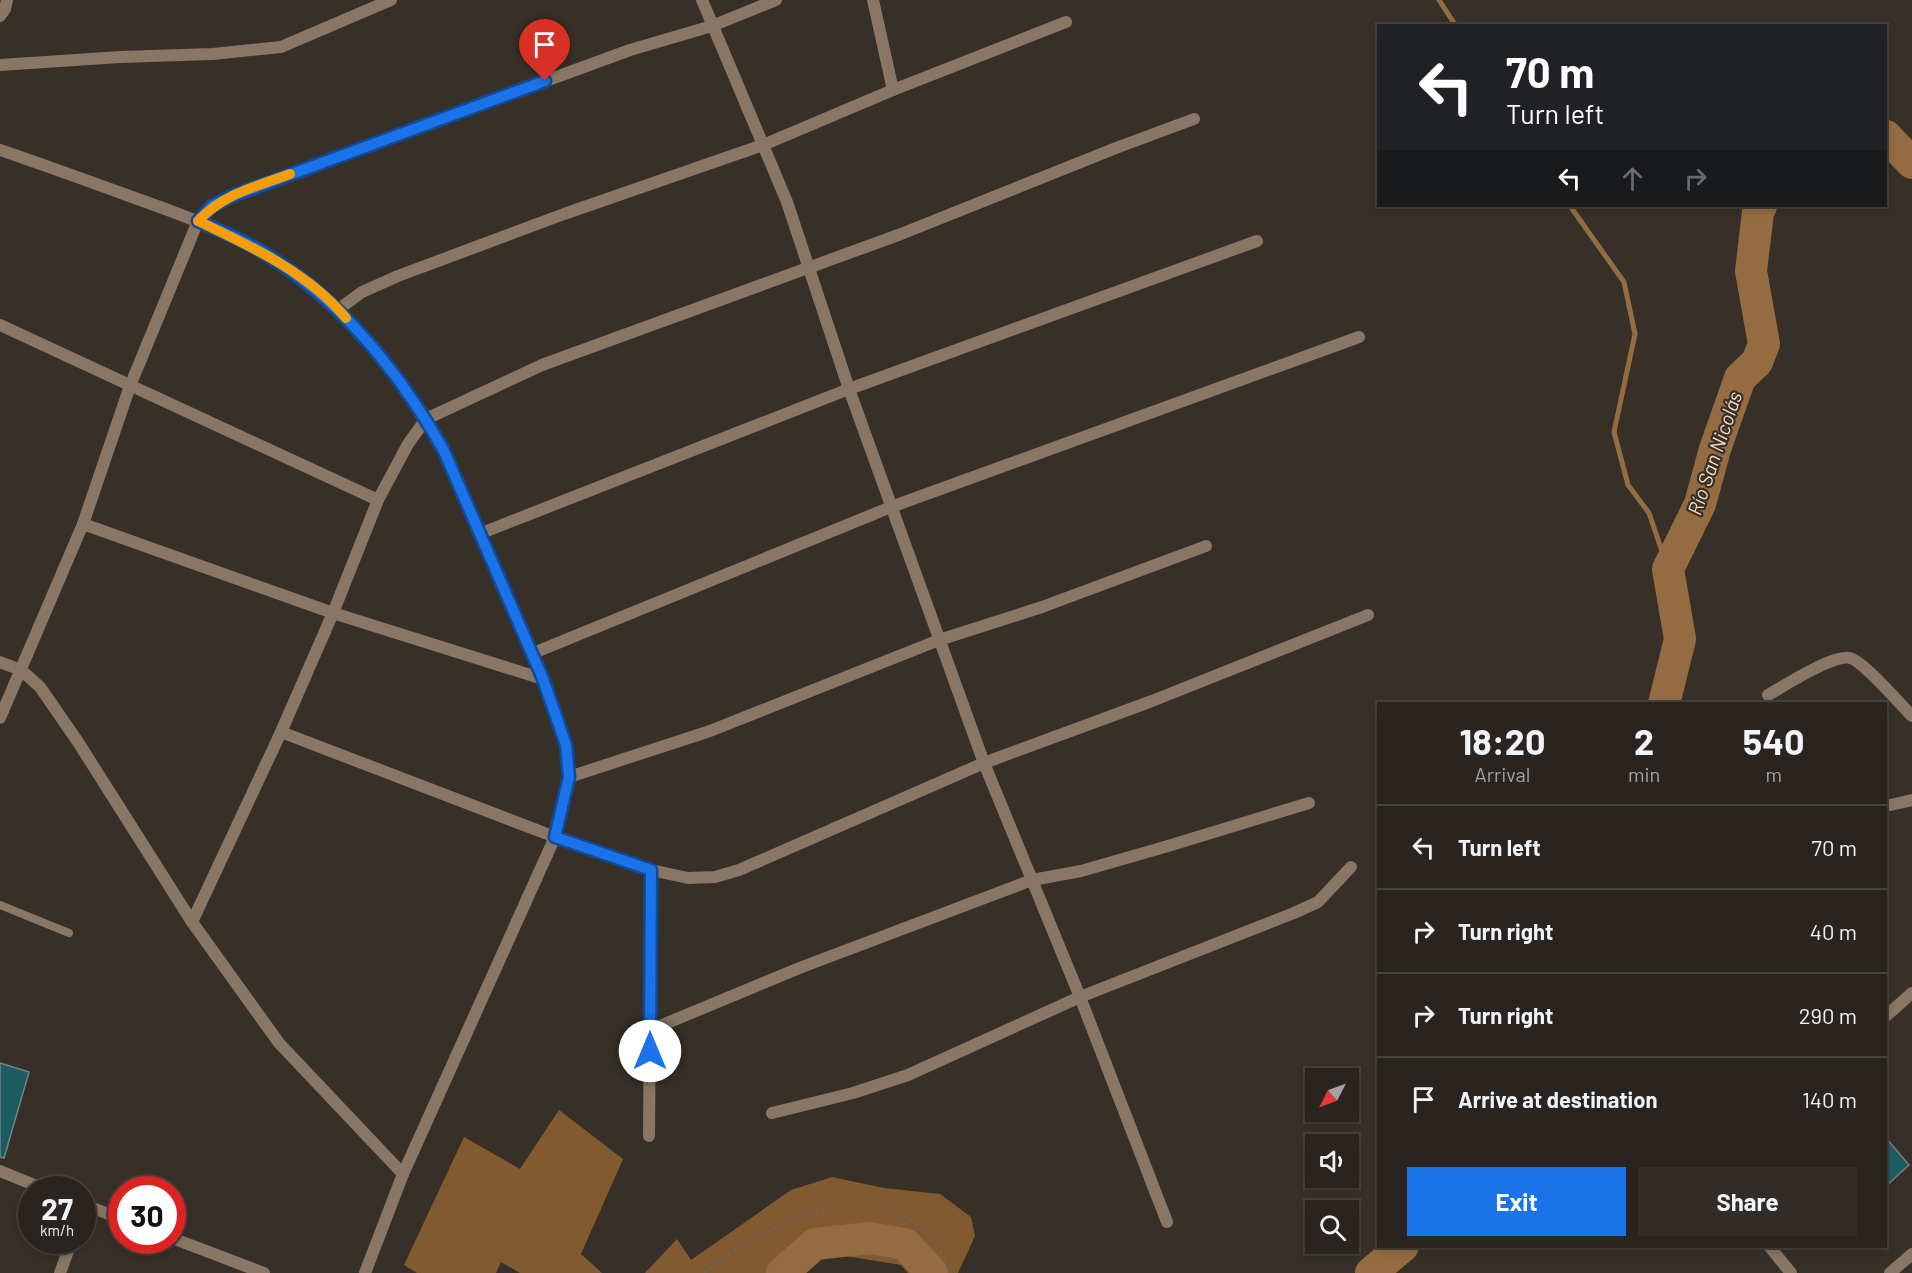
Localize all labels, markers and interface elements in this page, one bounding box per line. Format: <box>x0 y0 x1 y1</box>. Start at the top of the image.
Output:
pin <box>519 19 570 81</box>
icon: arrive <box>528 28 561 61</box>
text: 70 m <box>1506 46 1594 96</box>
icon: left <box>1407 48 1485 126</box>
text: Turn left <box>1506 97 1604 129</box>
icon: left <box>1553 162 1586 195</box>
icon: ahead <box>1616 162 1649 195</box>
icon: right <box>1679 162 1712 195</box>
water label: Río San Nicolás <box>1682 388 1746 518</box>
text: 18:20 <box>1459 719 1545 762</box>
text: 2 <box>1634 719 1654 762</box>
text: 540 <box>1743 719 1805 762</box>
text: Arrival <box>1475 762 1530 786</box>
text: min <box>1628 762 1660 786</box>
text: m <box>1765 762 1782 786</box>
icon: left <box>1407 831 1440 864</box>
text: Turn left <box>1458 834 1541 860</box>
text: 70 m <box>1812 834 1857 860</box>
icon: right <box>1407 915 1440 948</box>
text: Turn right <box>1458 918 1553 944</box>
text: 40 m <box>1810 918 1857 944</box>
icon: right <box>1407 999 1440 1032</box>
text: Turn right <box>1458 1002 1553 1028</box>
text: 290 m <box>1799 1002 1857 1028</box>
position arrow <box>618 1019 682 1083</box>
north arrow <box>1305 1068 1359 1122</box>
map controls <box>1305 1068 1359 1254</box>
icon: arrive <box>1407 1083 1440 1116</box>
text: Arrive at destination <box>1458 1086 1657 1112</box>
text: 140 m <box>1802 1086 1857 1112</box>
button: sound <box>1305 1134 1359 1188</box>
button: Exit <box>1407 1167 1626 1236</box>
button: Share <box>1638 1167 1857 1236</box>
speed limit sign: 30 <box>108 1176 186 1254</box>
text: 27 <box>41 1190 73 1226</box>
button: search <box>1305 1200 1359 1254</box>
text: km/h <box>40 1221 74 1239</box>

